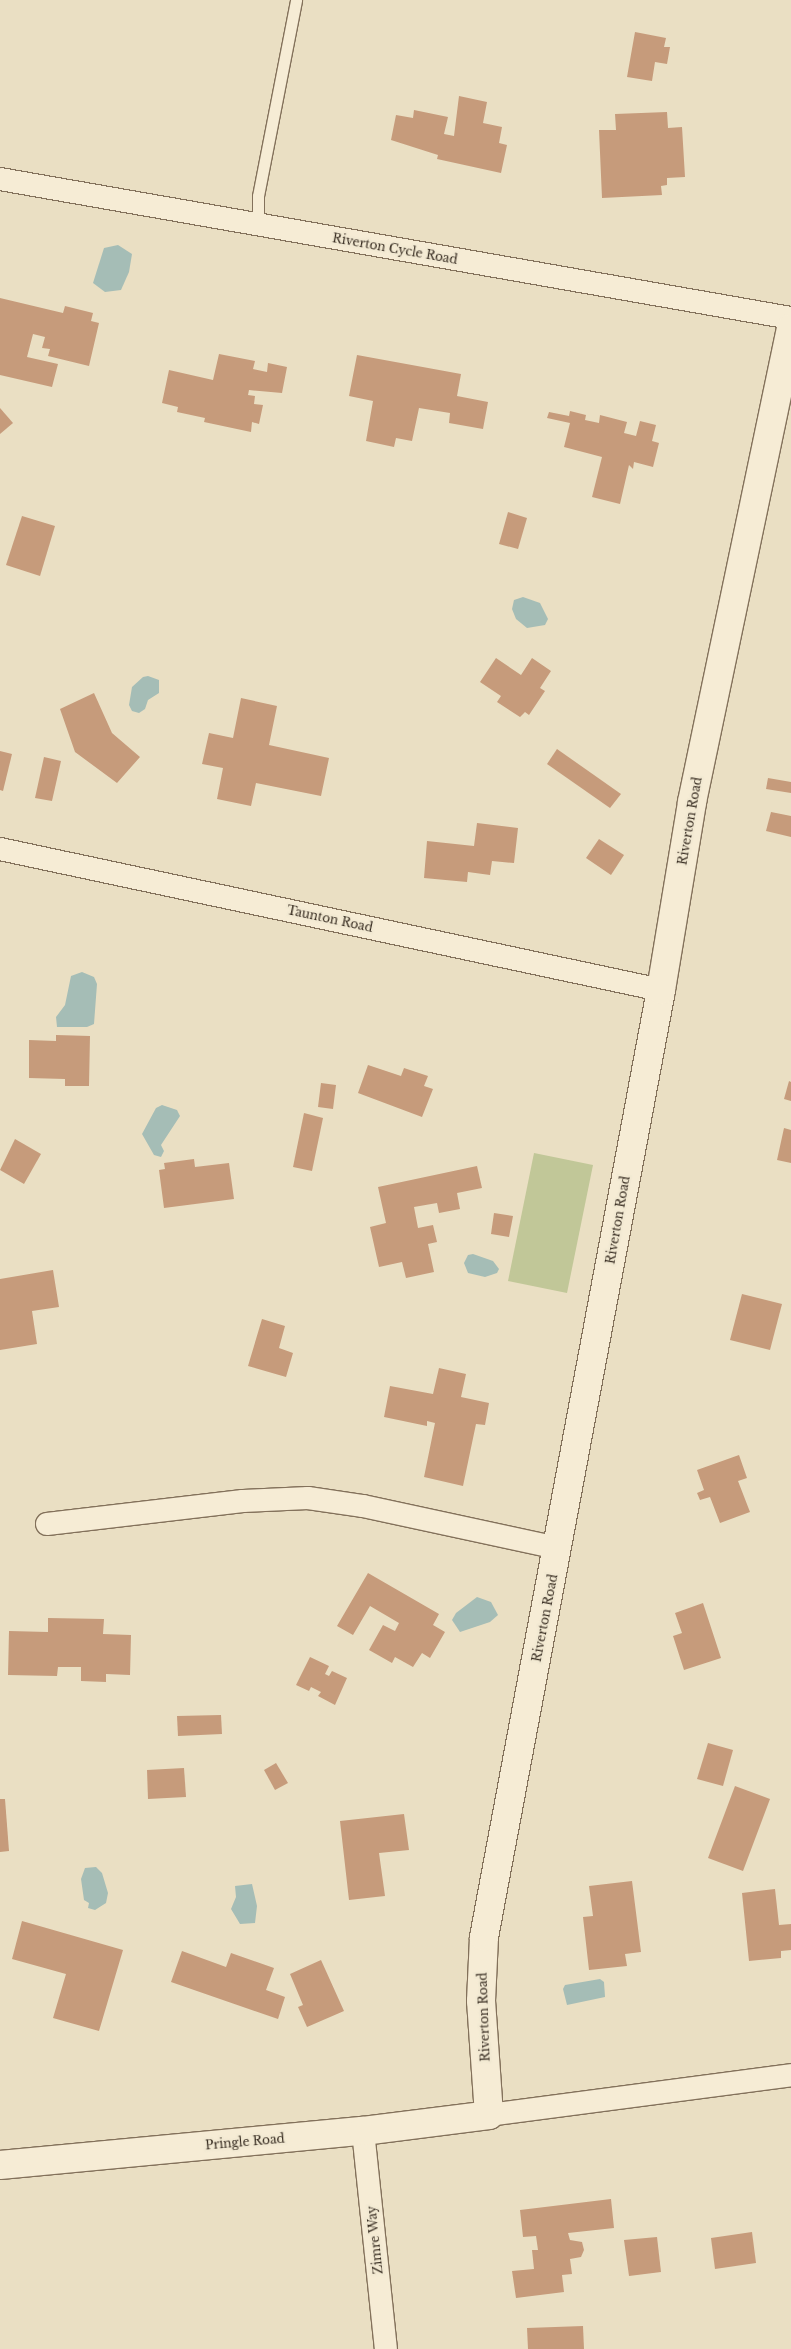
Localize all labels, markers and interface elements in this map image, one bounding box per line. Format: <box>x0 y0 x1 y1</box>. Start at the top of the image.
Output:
street label: Riverton Cycle Road <box>331 231 459 267</box>
street label: Riverton Road <box>675 776 705 866</box>
street label: Taunton Road <box>286 903 374 935</box>
street label: Riverton Road <box>603 1175 633 1265</box>
street label: Riverton Road <box>529 1573 561 1663</box>
street label: Riverton Road <box>475 1972 493 2062</box>
street label: Pringle Road <box>205 2131 285 2153</box>
street label: Zimre Way <box>364 2205 386 2275</box>

